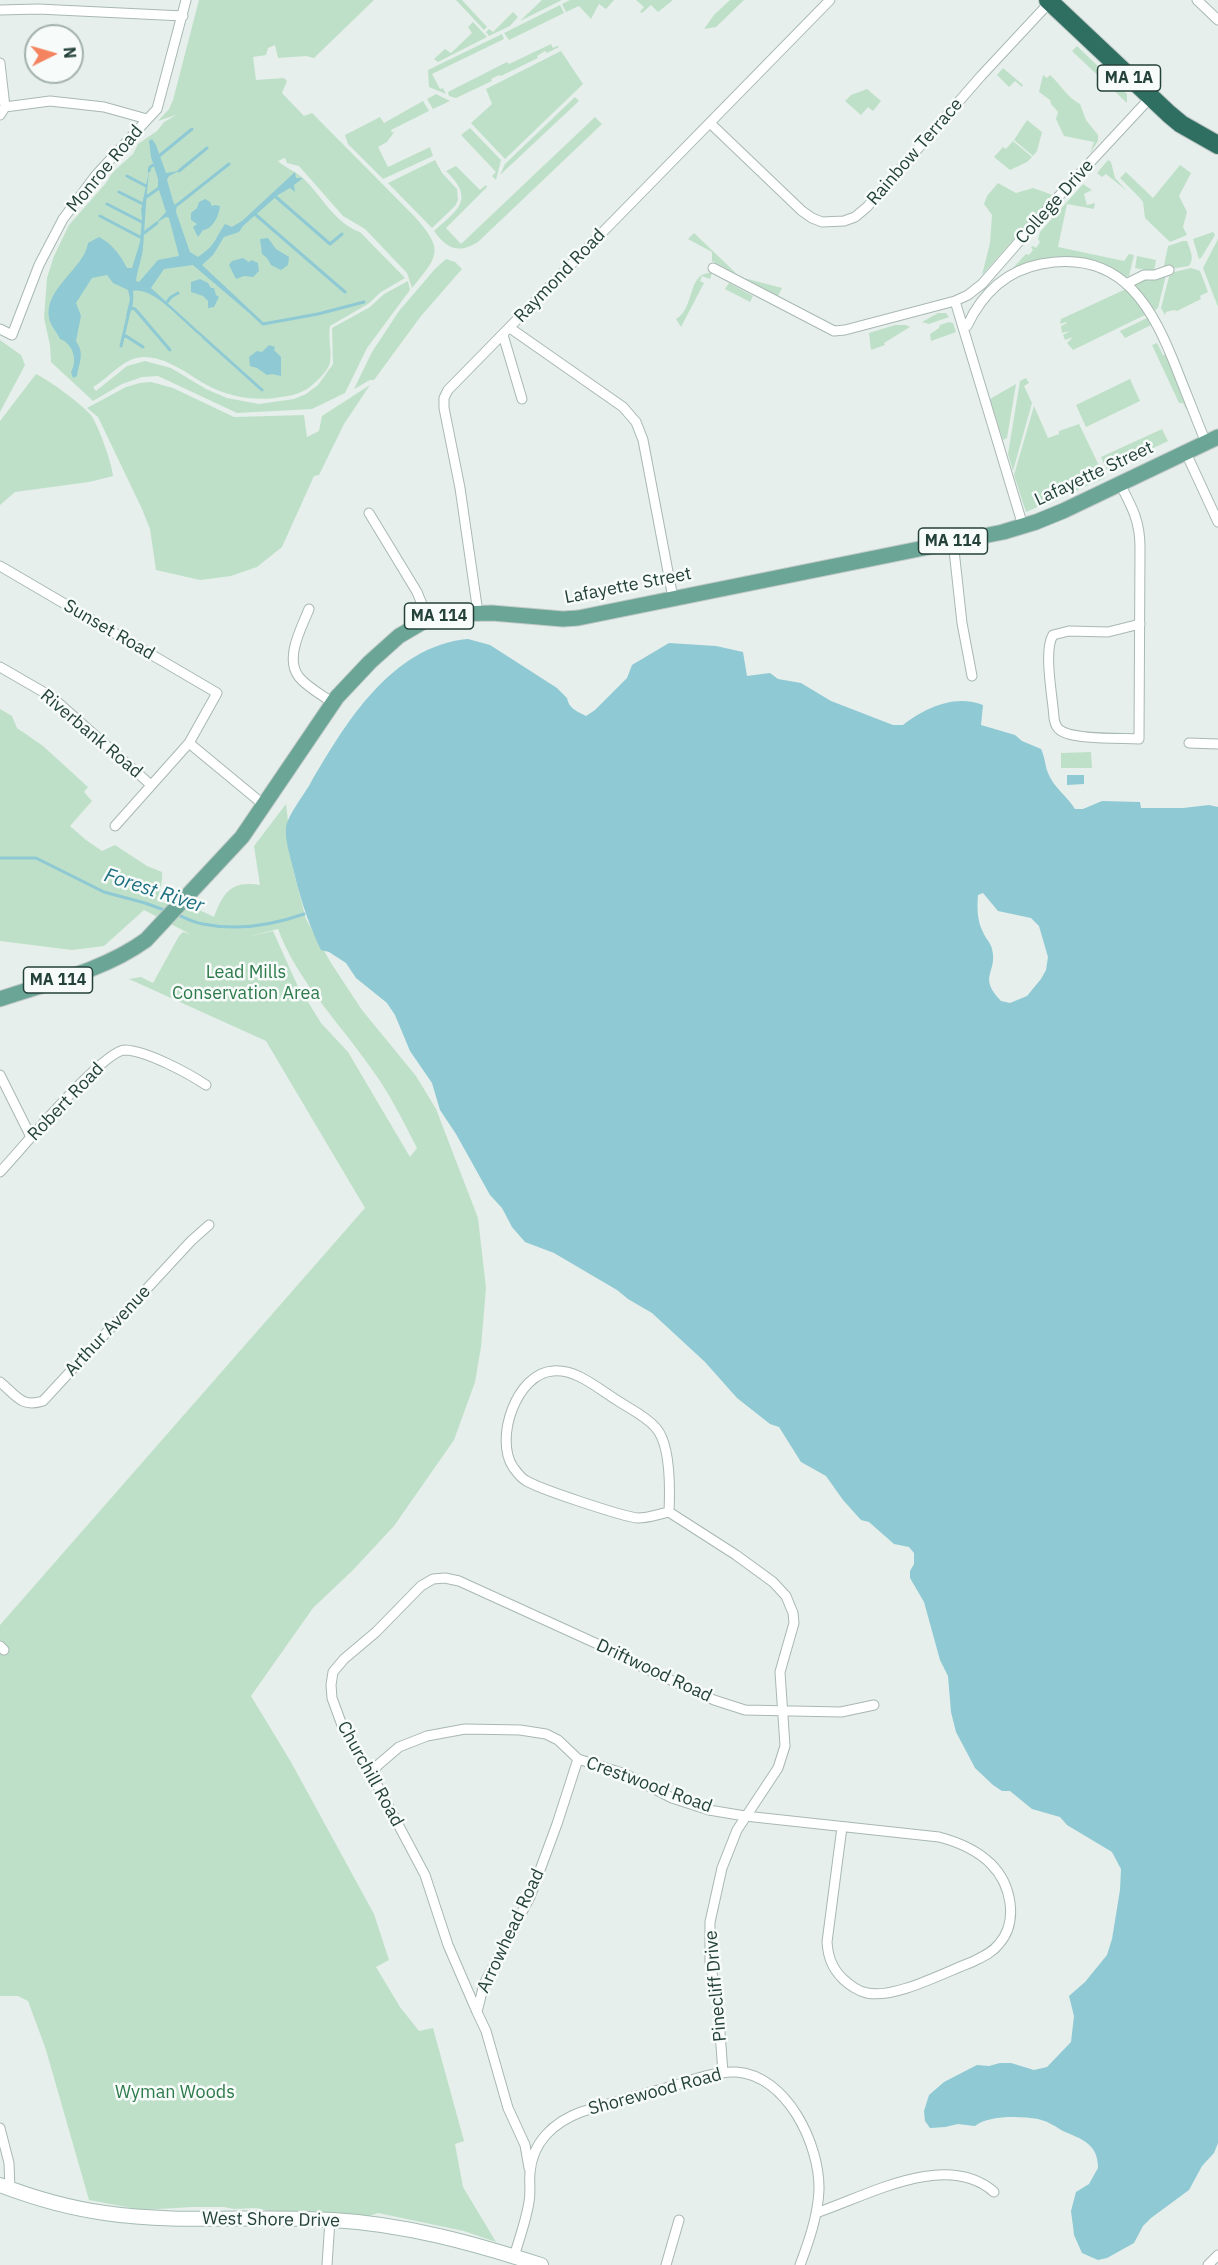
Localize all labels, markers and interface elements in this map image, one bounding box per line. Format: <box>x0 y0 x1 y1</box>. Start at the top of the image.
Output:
north arrow <box>24 24 84 84</box>
text: N <box>59 46 80 59</box>
road number: MA 1A <box>1098 65 1160 91</box>
street label: Rainbow Terrace <box>863 94 967 210</box>
street label: Monroe Road <box>62 121 148 217</box>
street label: College Drive <box>1011 155 1099 249</box>
street label: Raymond Road <box>510 225 610 327</box>
street label: Lafayette Street <box>1031 437 1157 511</box>
road number: MA 114 <box>918 528 988 554</box>
street label: Lafayette Street <box>563 563 693 609</box>
street label: Sunset Road <box>60 595 158 665</box>
road number: MA 114 <box>404 603 474 629</box>
street label: Riverbank Road <box>36 685 146 783</box>
water label: Forest River <box>101 864 207 918</box>
park label: Lead Mills Conservation Area <box>172 962 320 1004</box>
road number: MA 114 <box>23 967 92 993</box>
street label: Robert Road <box>23 1058 109 1146</box>
street label: Arthur Avenue <box>61 1281 155 1381</box>
street label: Driftwood Road <box>593 1635 715 1707</box>
street label: Churchill Road <box>332 1717 408 1831</box>
street label: Crestwood Road <box>583 1752 715 1818</box>
street label: Arrowhead Road <box>473 1866 549 1996</box>
street label: Pinecliff Drive <box>700 1929 732 2043</box>
street label: Shorewood Road <box>586 2064 724 2120</box>
park label: Wyman Woods <box>115 2082 235 2104</box>
street label: West Shore Drive <box>202 2208 340 2232</box>

